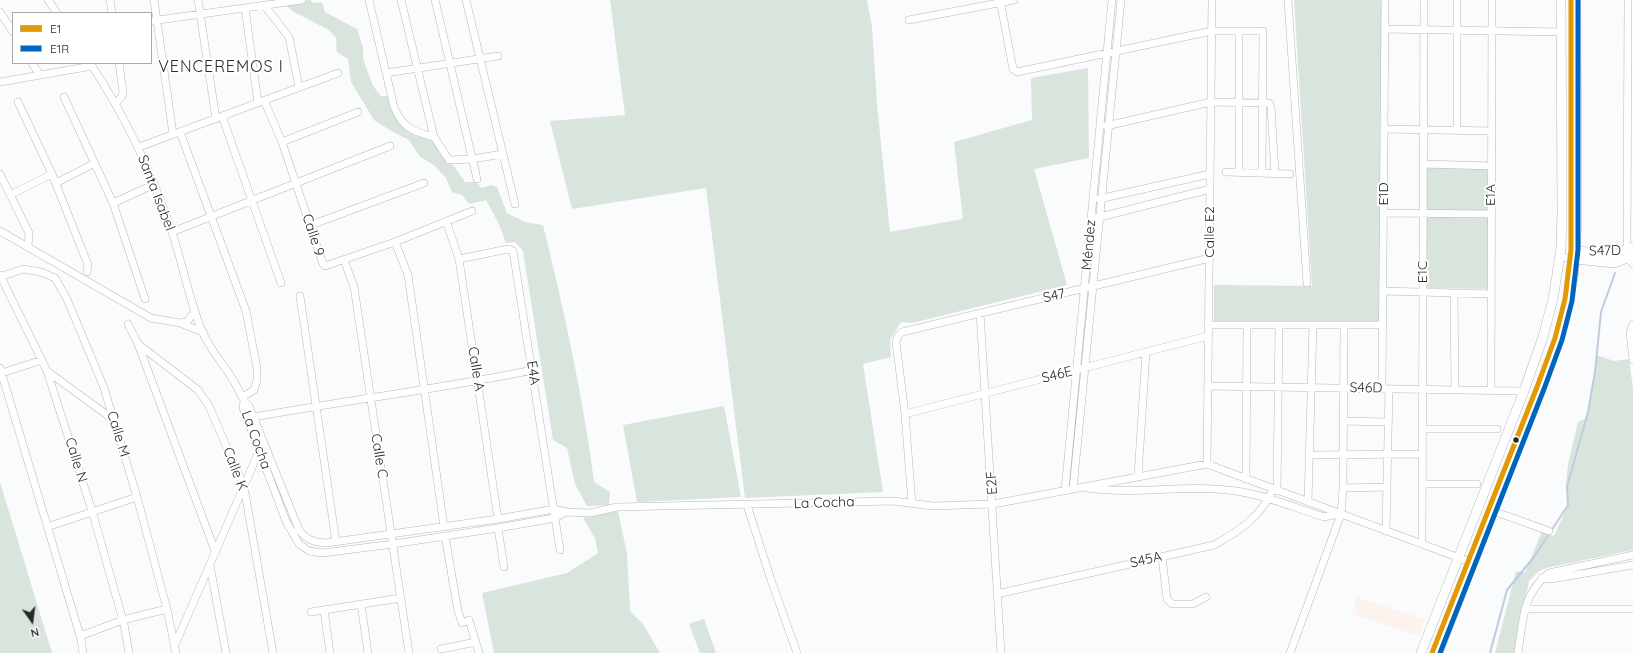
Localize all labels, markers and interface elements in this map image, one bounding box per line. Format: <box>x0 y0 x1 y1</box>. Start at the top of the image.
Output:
legend <box>12 12 152 64</box>
text: E1 <box>50 21 61 36</box>
text: E1R <box>50 41 69 56</box>
district label: VENCEREMOS I <box>158 57 284 77</box>
street label: Santa Isabel <box>134 153 178 233</box>
street label: E1D <box>1376 182 1392 206</box>
street label: E1A <box>1483 184 1499 206</box>
street label: Calle E2 <box>1202 206 1218 258</box>
street label: Calle 9 <box>298 212 328 258</box>
street label: Méndez <box>1078 219 1100 271</box>
street label: S47D <box>1589 242 1621 260</box>
street label: E1C <box>1415 261 1431 283</box>
street label: S47 <box>1041 285 1067 307</box>
street label: Calle A <box>464 346 488 392</box>
street label: E4A <box>523 360 543 386</box>
street label: S46E <box>1040 363 1074 387</box>
street label: S46D <box>1349 379 1383 397</box>
street label: La Cocha <box>238 408 274 472</box>
street label: Calle M <box>103 409 133 459</box>
street label: Calle C <box>367 433 391 479</box>
unlabelled marker <box>1511 435 1521 445</box>
street label: Calle N <box>61 436 91 484</box>
street label: Calle K <box>219 445 251 493</box>
street label: E2F <box>983 471 1001 495</box>
street label: La Cocha <box>793 494 855 512</box>
street label: S45A <box>1129 548 1163 572</box>
north arrow <box>12 601 52 641</box>
text: N <box>29 625 41 640</box>

